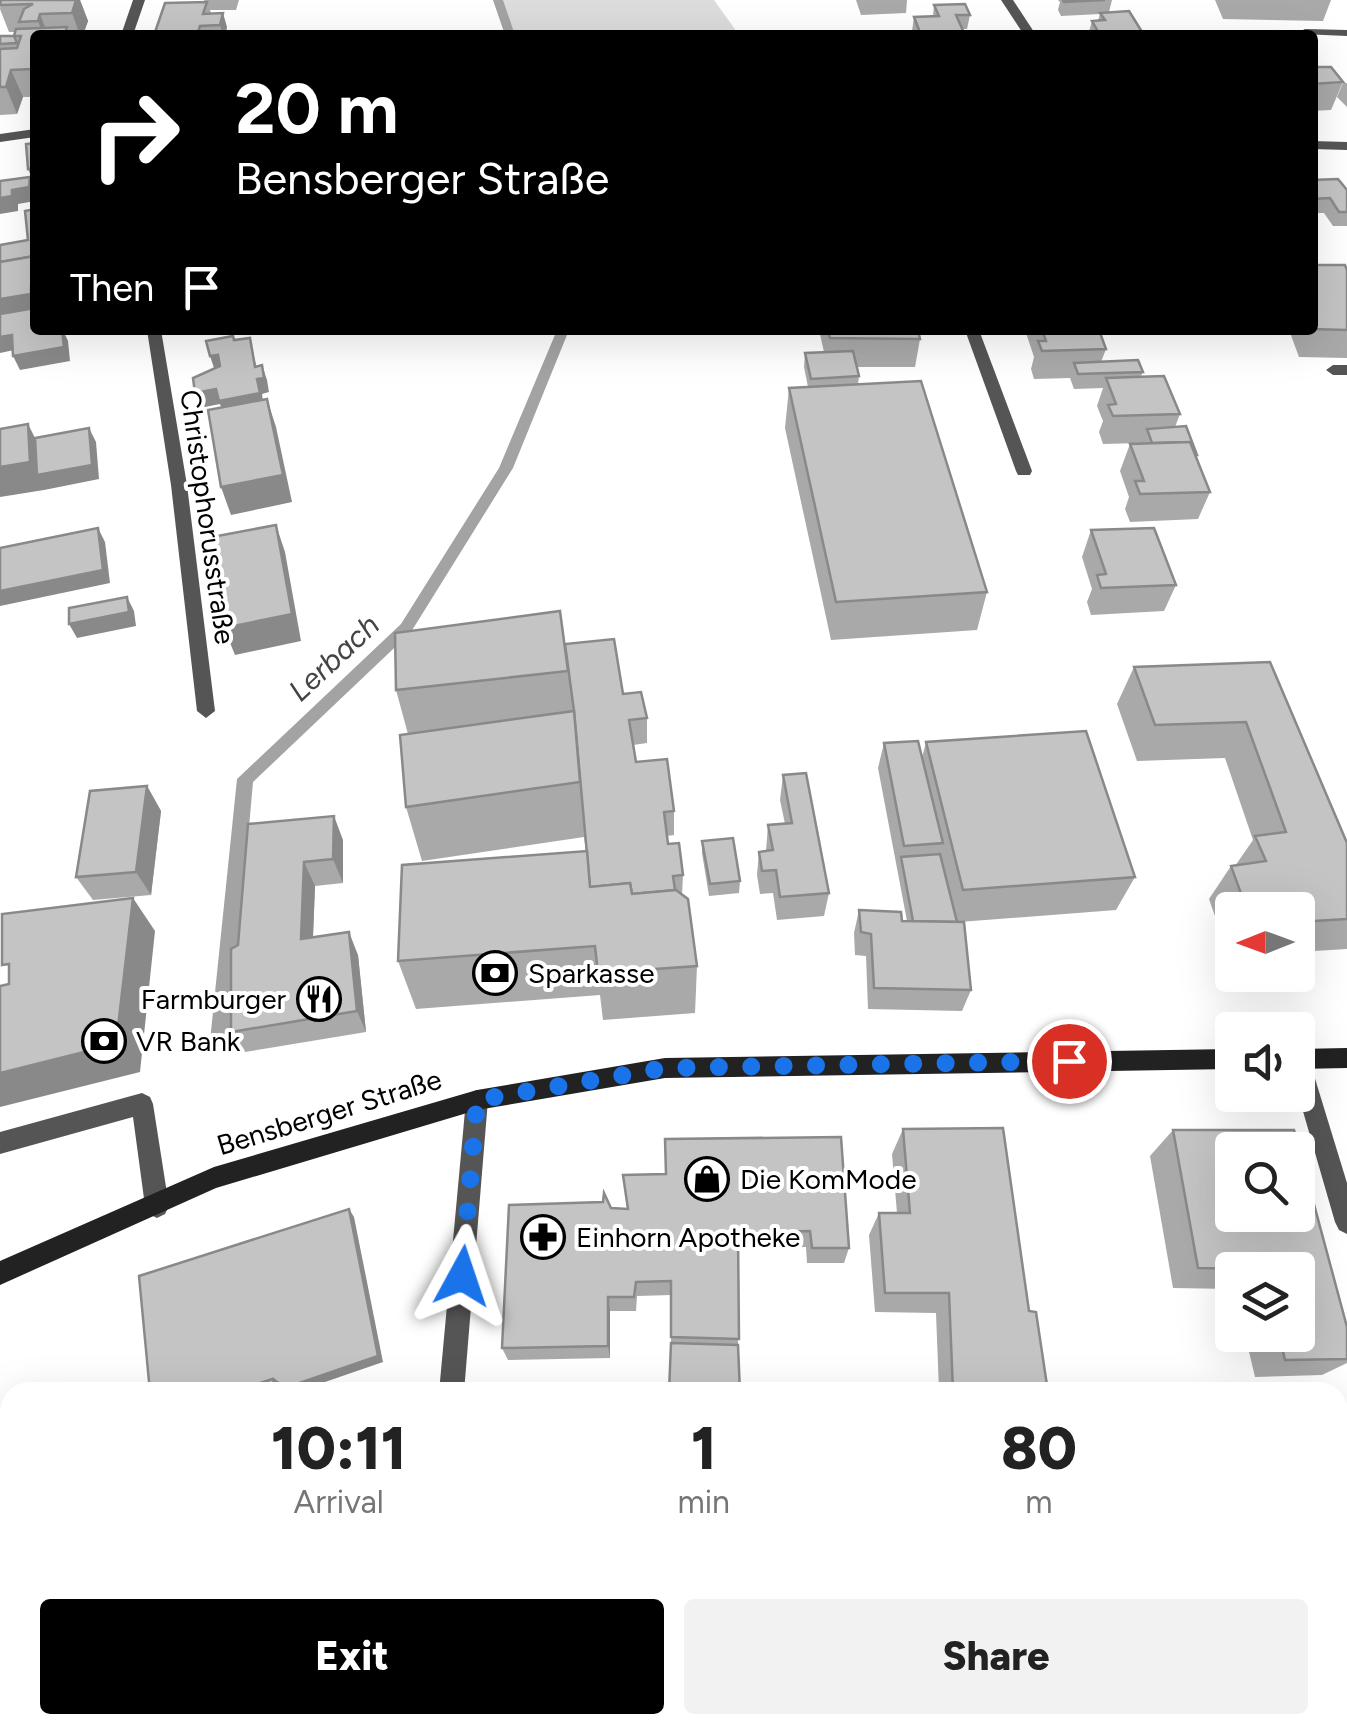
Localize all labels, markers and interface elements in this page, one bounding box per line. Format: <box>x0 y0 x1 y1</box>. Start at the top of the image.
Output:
text: 20 m <box>235 66 399 151</box>
icon: right <box>70 70 200 200</box>
text: Bensberger Straße <box>235 151 609 205</box>
icon: arrive <box>174 260 229 315</box>
text: Then <box>70 265 154 311</box>
street label: Christophorusstraße <box>173 388 243 646</box>
water label: Lerbach <box>281 606 387 709</box>
north arrow <box>1215 892 1315 992</box>
map controls <box>1215 892 1315 1352</box>
bank icon: Sparkasse <box>472 950 518 996</box>
place label: Sparkasse <box>528 956 654 990</box>
restaurant icon: Farmburger <box>296 976 342 1022</box>
place label: Farmburger <box>141 982 287 1016</box>
button: sound <box>1215 1012 1315 1112</box>
bank icon: VR Bank <box>81 1018 127 1064</box>
pin <box>1027 1019 1112 1104</box>
place label: VR Bank <box>136 1024 241 1058</box>
icon: arrive <box>1042 1034 1097 1089</box>
street label: Bensberger Straße <box>213 1062 445 1162</box>
button: search <box>1215 1132 1315 1232</box>
shop icon: Die KomMode <box>684 1156 730 1202</box>
place label: Die KomMode <box>740 1162 917 1196</box>
pharmacy icon: Einhorn Apotheke <box>520 1214 566 1260</box>
place label: Einhorn Apotheke <box>576 1220 800 1254</box>
position arrow <box>410 1224 514 1328</box>
button: layers <box>1215 1252 1315 1352</box>
text: 10:11 <box>271 1412 406 1484</box>
text: 1 <box>691 1412 717 1484</box>
text: 80 <box>1001 1412 1077 1484</box>
text: Arrival <box>294 1483 384 1521</box>
text: min <box>677 1483 730 1521</box>
text: m <box>1025 1483 1053 1521</box>
button: Exit <box>40 1599 664 1714</box>
button: Share <box>684 1599 1308 1714</box>

